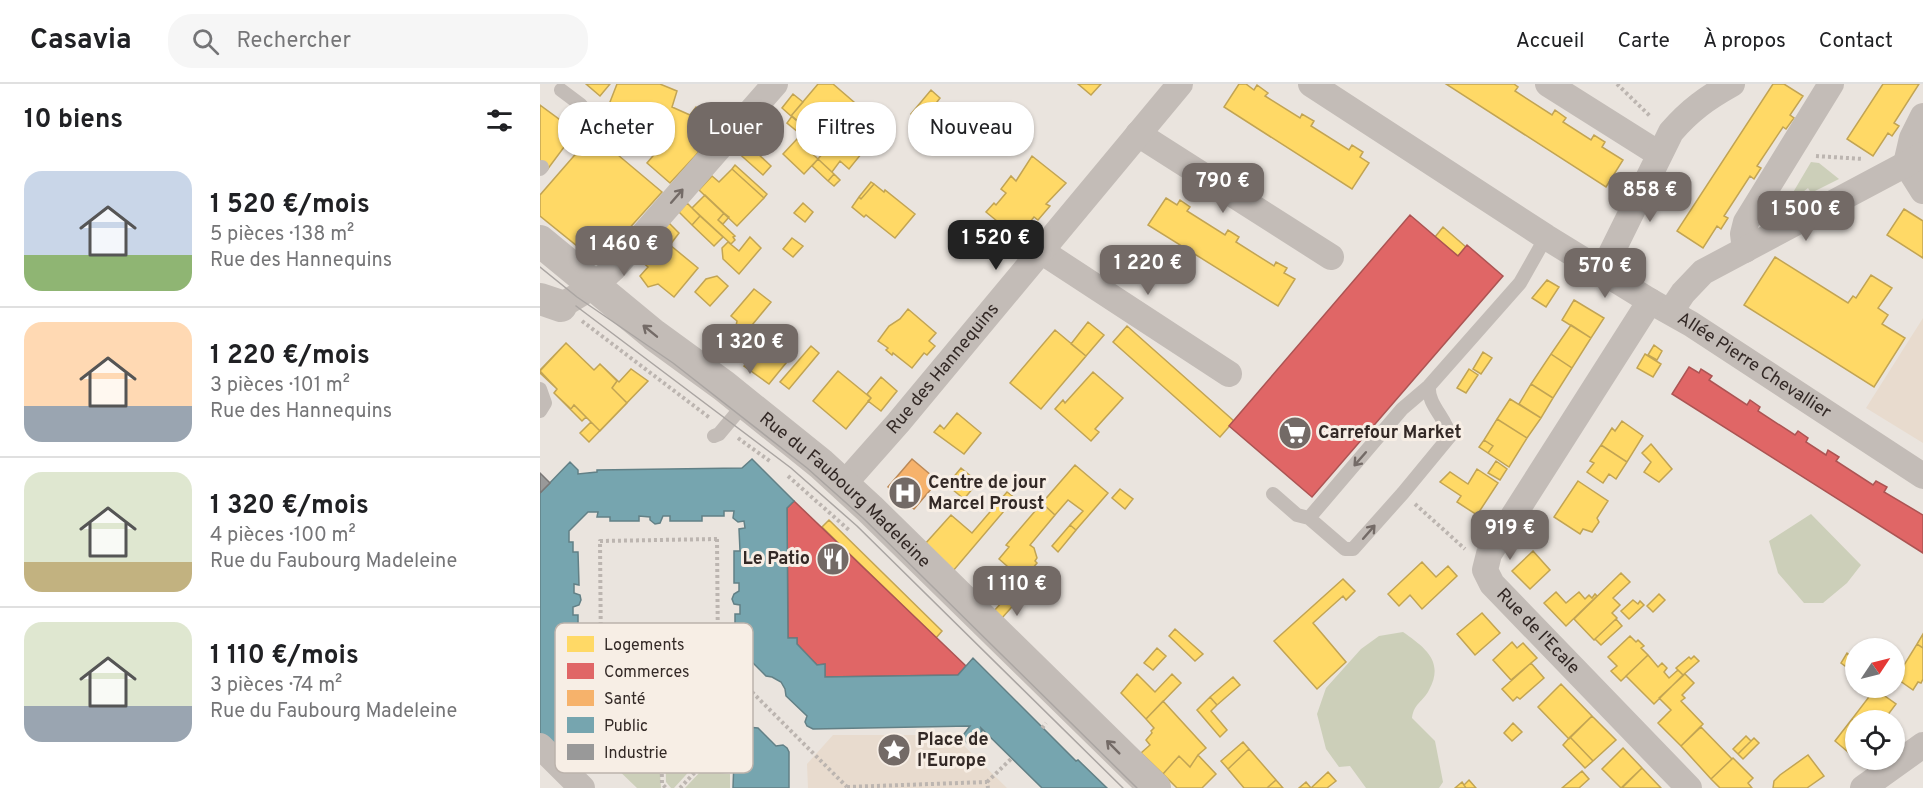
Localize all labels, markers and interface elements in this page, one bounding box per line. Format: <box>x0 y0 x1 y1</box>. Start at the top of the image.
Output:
search box <box>168 14 588 68</box>
text: Casavia <box>30 23 132 59</box>
icon: search <box>189 25 222 58</box>
text: Rechercher <box>237 28 351 55</box>
text: Accueil <box>1516 28 1585 55</box>
text: Carte <box>1618 28 1670 55</box>
text: À propos <box>1703 28 1786 55</box>
text: Contact <box>1819 28 1893 55</box>
chip: Acheter <box>558 102 675 156</box>
chip: Louer <box>687 102 784 156</box>
chip: Filtres <box>796 102 896 156</box>
chip: Nouveau <box>908 102 1034 156</box>
text: 10 biens <box>24 104 123 137</box>
icon: filters <box>483 104 516 137</box>
pin: 790 € <box>1181 163 1265 214</box>
text: 790 € <box>1196 169 1250 195</box>
pin: 858 € <box>1608 172 1692 223</box>
text: 858 € <box>1622 178 1678 204</box>
text: 1 520 €/mois <box>210 189 370 222</box>
one-way arrow <box>670 189 684 204</box>
pin: 1 500 € <box>1751 191 1861 242</box>
icon: home <box>72 195 144 267</box>
text: 1 500 € <box>1771 197 1841 223</box>
pin: 1 520 € <box>941 220 1051 271</box>
text: 5 pièces · 138 m² <box>210 222 354 248</box>
pin: 1 460 € <box>569 226 679 277</box>
text: 1 520 € <box>962 226 1030 252</box>
text: 1 460 € <box>590 232 659 258</box>
pin: 1 220 € <box>1093 245 1203 296</box>
text: Rue des Hannequins <box>210 248 392 274</box>
pin: 570 € <box>1563 248 1647 299</box>
text: 1 220 € <box>1114 251 1182 277</box>
text: 570 € <box>1578 254 1632 280</box>
street label: Rue des Hannequins <box>882 298 1004 439</box>
street label: Allée Pierre Chevallier <box>1673 307 1835 424</box>
pin: 1 320 € <box>695 324 805 375</box>
one-way arrow <box>642 325 658 338</box>
text: 1 320 € <box>716 330 784 356</box>
text: 1 220 €/mois <box>210 340 370 373</box>
icon: home <box>72 346 144 418</box>
text: 3 pièces · 101 m² <box>210 373 350 399</box>
text: Rue des Hannequins <box>210 399 392 425</box>
street label: Rue du Faubourg Madeleine <box>754 407 935 573</box>
supermarket icon: Carrefour Market <box>1277 415 1313 451</box>
place label: Carrefour Market <box>1318 422 1462 445</box>
one-way arrow <box>1353 451 1367 466</box>
place label: Centre de jour Marcel Proust <box>928 472 1047 516</box>
hospital icon: Centre de jour Marcel Proust <box>887 475 923 511</box>
text: 1 320 €/mois <box>210 490 369 523</box>
icon: home <box>72 496 144 568</box>
pin: 919 € <box>1468 510 1552 561</box>
text: 919 € <box>1485 516 1535 542</box>
text: 4 pièces · 100 m² <box>210 523 356 549</box>
one-way arrow <box>1362 525 1376 540</box>
restaurant icon: Le Patio <box>815 541 851 577</box>
place label: Le Patio <box>742 548 810 571</box>
text: Rue du Faubourg Madeleine <box>210 549 457 575</box>
pin: 1 110 € <box>962 566 1072 617</box>
text: 1 110 € <box>987 572 1047 598</box>
street label: Rue de l'Ecale <box>1491 583 1585 679</box>
legend <box>555 623 753 773</box>
text: Logements <box>604 636 685 656</box>
north arrow <box>1845 638 1905 698</box>
map controls <box>1845 638 1905 770</box>
text: 1 110 €/mois <box>210 640 359 673</box>
icon: home <box>72 646 144 718</box>
text: Commerces <box>604 663 690 683</box>
text: 3 pièces · 74 m² <box>210 673 342 699</box>
text: Santé <box>604 690 645 710</box>
text: Rue du Faubourg Madeleine <box>210 699 457 725</box>
button: locate <box>1845 710 1905 770</box>
text: Public <box>604 717 648 737</box>
place label: Place de l'Europe <box>917 729 989 773</box>
place icon: Place de l'Europe <box>876 732 912 768</box>
one-way arrow <box>1106 740 1121 754</box>
text: Industrie <box>604 744 667 764</box>

